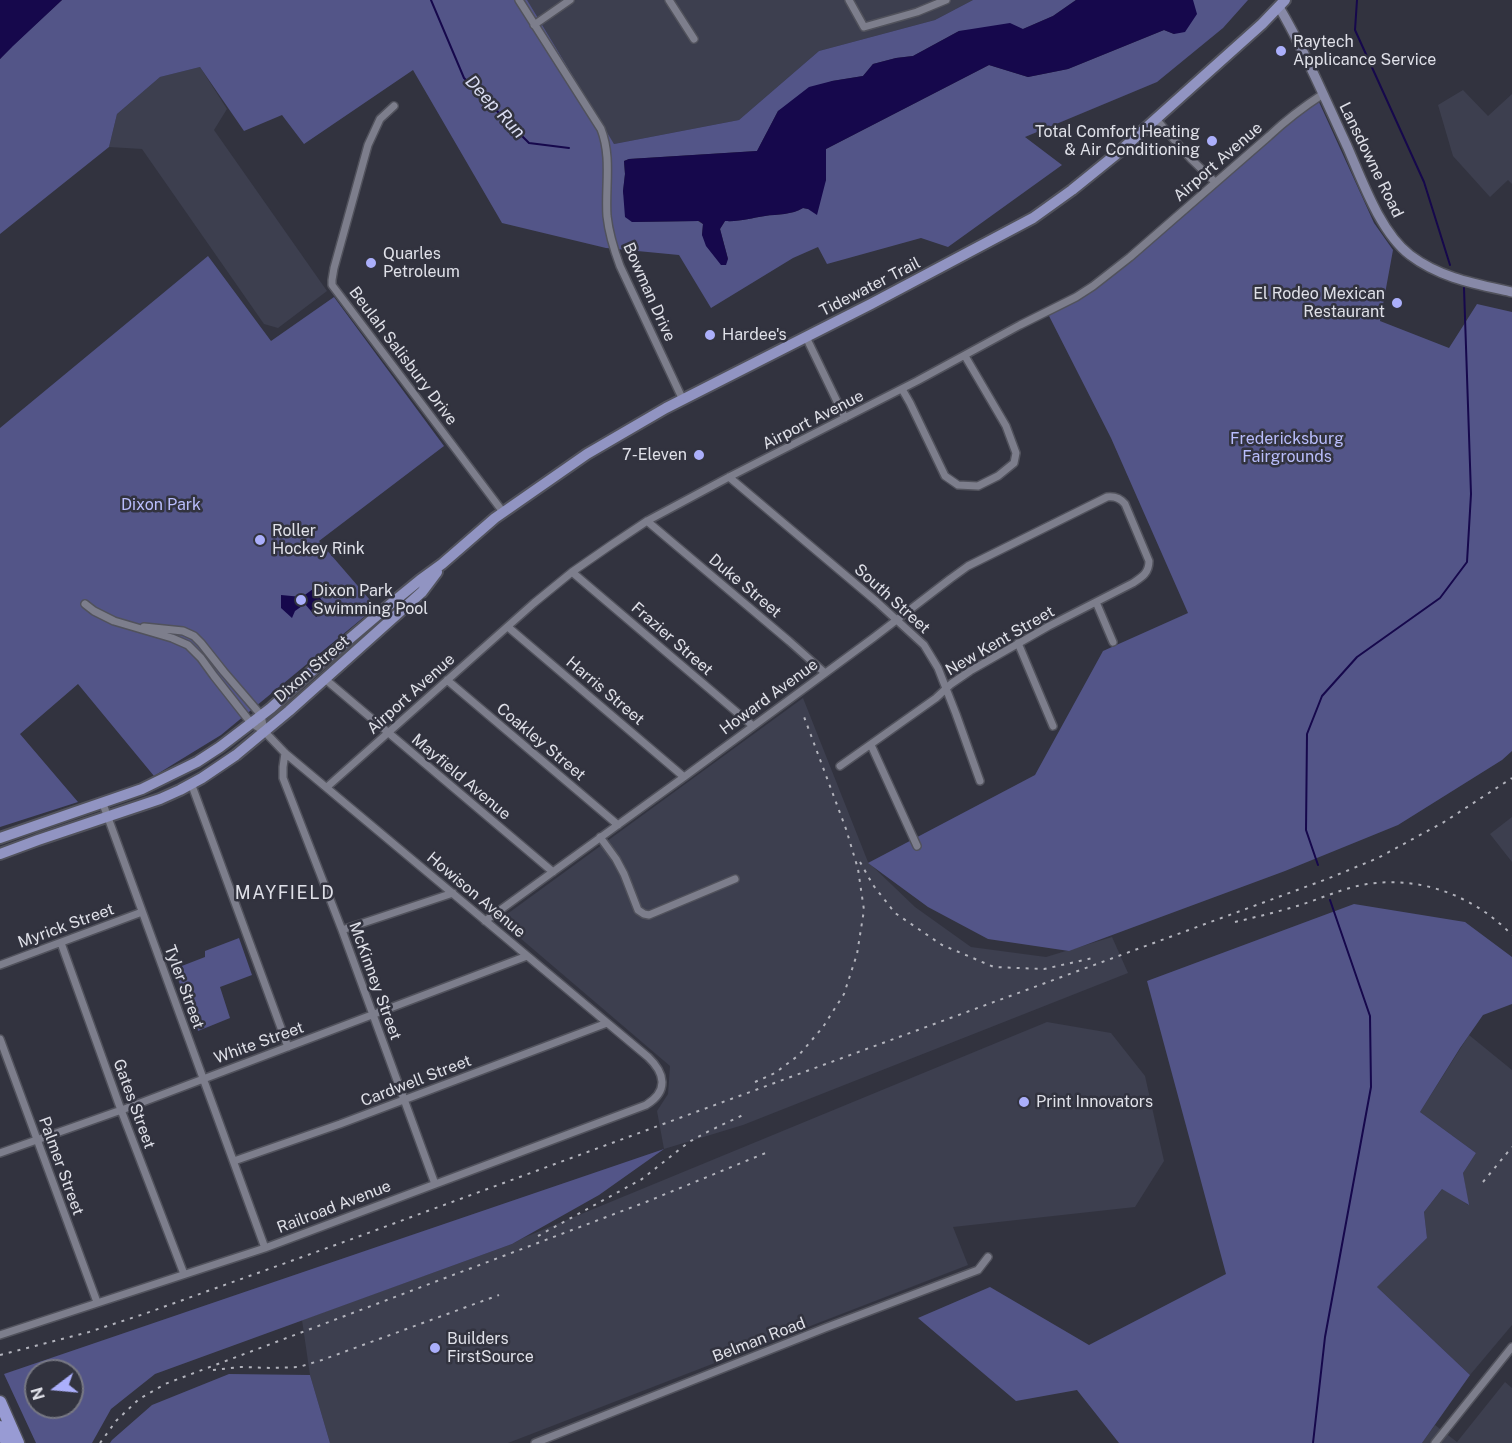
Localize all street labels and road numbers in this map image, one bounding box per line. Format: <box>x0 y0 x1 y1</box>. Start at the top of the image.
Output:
street label: Lansdowne Road <box>1335 99 1407 221</box>
street label: Airport Avenue <box>1170 118 1266 206</box>
street label: Bowman Drive <box>619 240 679 344</box>
street label: Tidewater Trail <box>816 253 924 321</box>
street label: Beulah Salisbury Drive <box>345 283 461 429</box>
street label: Airport Avenue <box>759 386 867 454</box>
street label: Duke Street <box>705 550 785 622</box>
street label: South Street <box>850 560 934 638</box>
street label: Frazier Street <box>627 598 717 680</box>
street label: New Kent Street <box>942 602 1058 680</box>
street label: Dixon Street <box>271 631 353 707</box>
street label: Airport Avenue <box>363 650 459 738</box>
street label: Harris Street <box>562 653 648 729</box>
street label: Howard Avenue <box>716 655 822 739</box>
street label: Coakley Street <box>493 699 589 785</box>
street label: Mayfield Avenue <box>408 730 514 824</box>
street label: Howison Avenue <box>423 848 529 942</box>
street label: Myrick Street <box>15 900 117 952</box>
street label: McKinney Street <box>345 919 405 1043</box>
street label: Tyler Street <box>160 942 208 1032</box>
street label: White Street <box>211 1018 307 1068</box>
street label: Cardwell Street <box>358 1051 474 1111</box>
street label: Gates Street <box>109 1057 159 1151</box>
street label: Palmer Street <box>34 1114 88 1218</box>
street label: Railroad Avenue <box>274 1176 394 1238</box>
street label: Belman Road <box>710 1313 808 1367</box>

